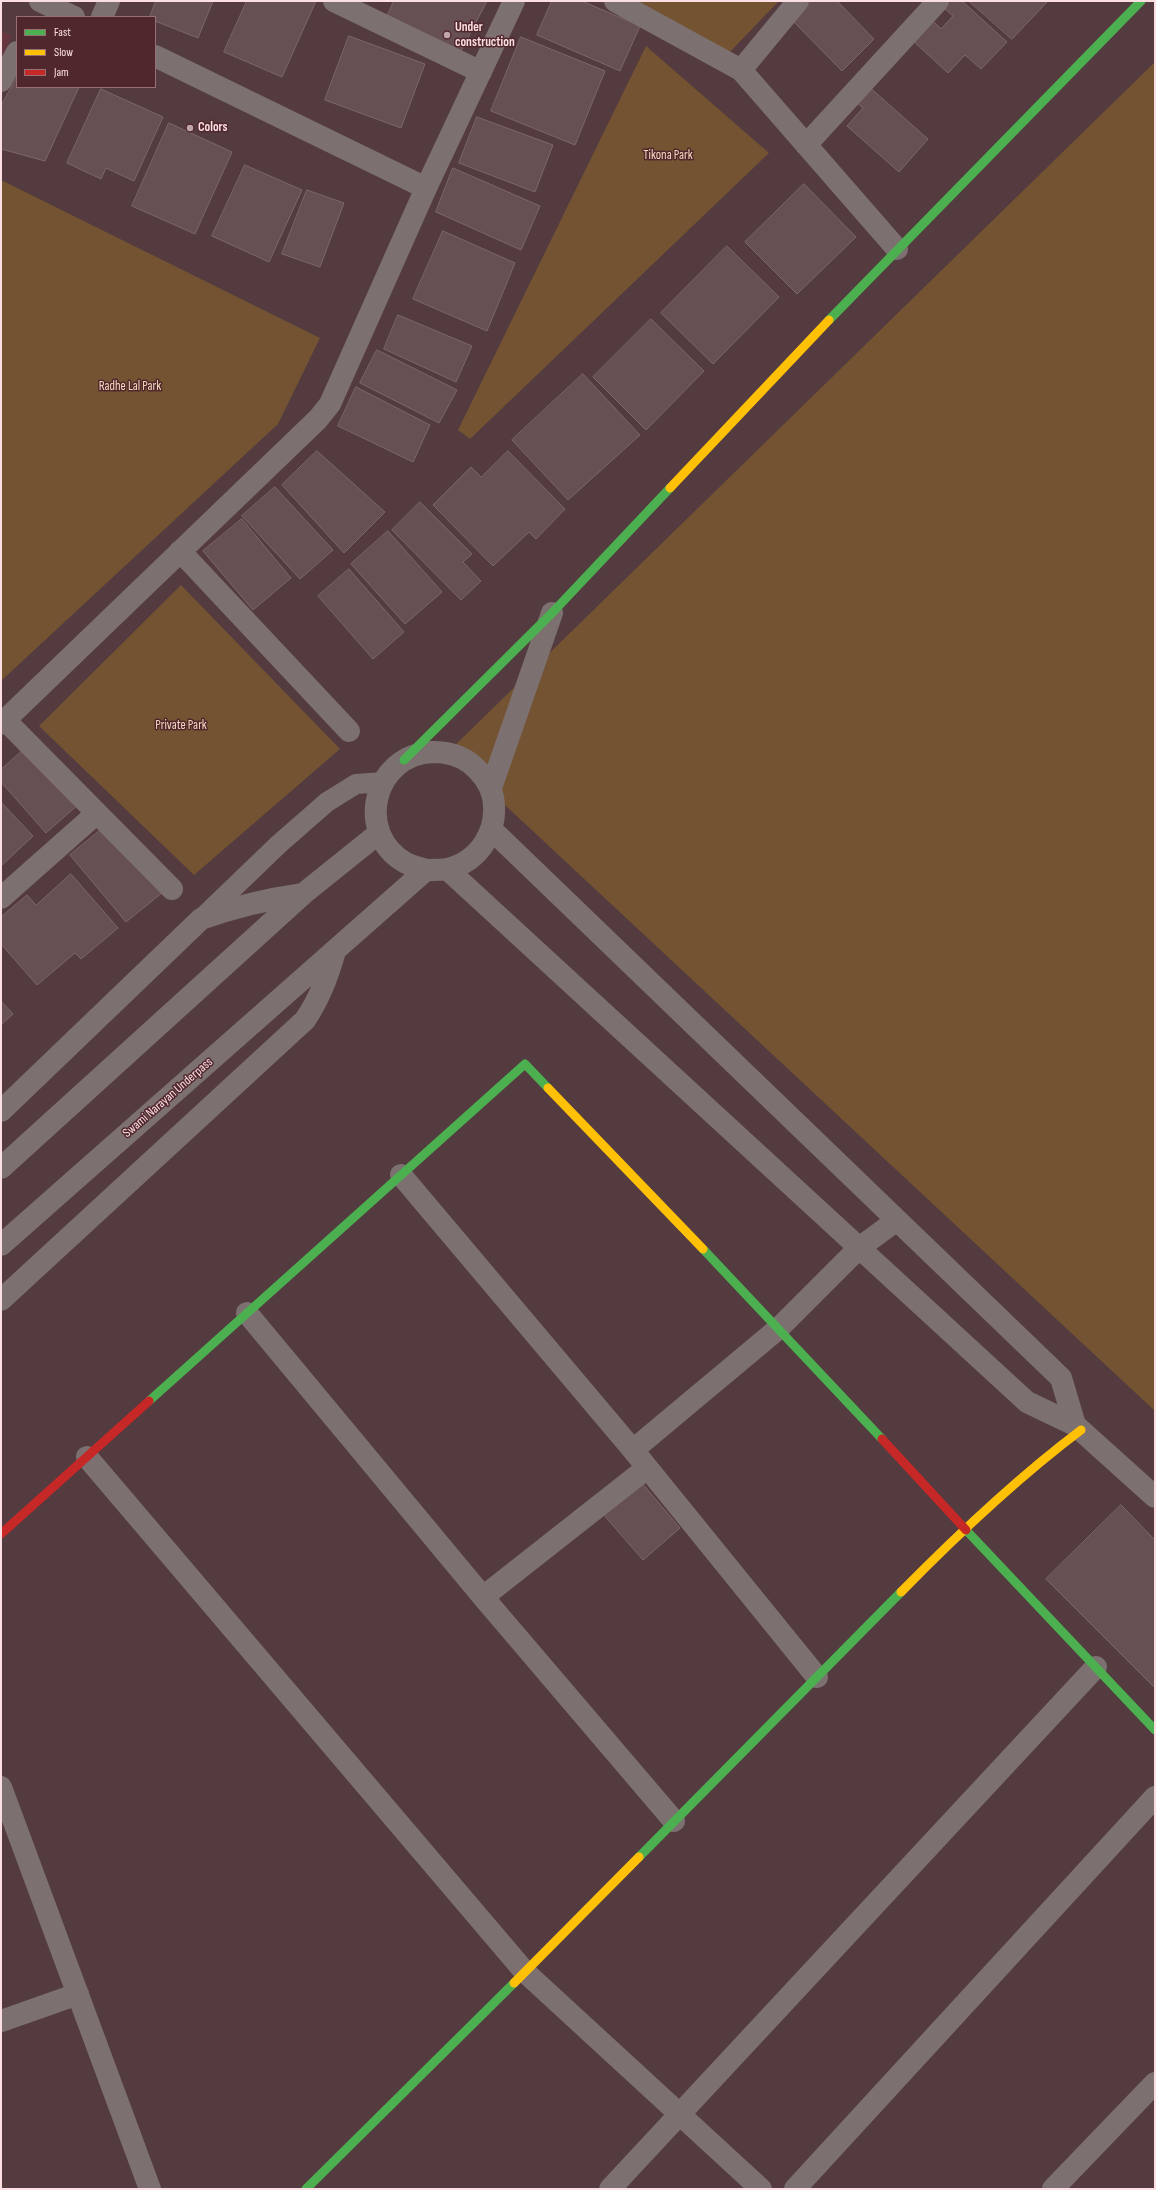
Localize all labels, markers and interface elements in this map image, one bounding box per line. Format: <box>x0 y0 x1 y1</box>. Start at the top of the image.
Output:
legend <box>16 16 156 88</box>
place label: Under construction <box>455 20 515 51</box>
text: Fast <box>54 25 71 40</box>
marker: Under construction <box>442 30 452 40</box>
text: Slow <box>54 45 73 60</box>
text: Jam <box>54 65 69 80</box>
place label: Colors <box>198 120 227 136</box>
marker: Colors <box>185 123 195 133</box>
park label: Tikona Park <box>643 148 693 164</box>
park label: Radhe Lal Park <box>99 379 161 395</box>
park label: Private Park <box>155 718 207 734</box>
street label: Swami Narayan Underpass <box>120 1055 216 1141</box>

